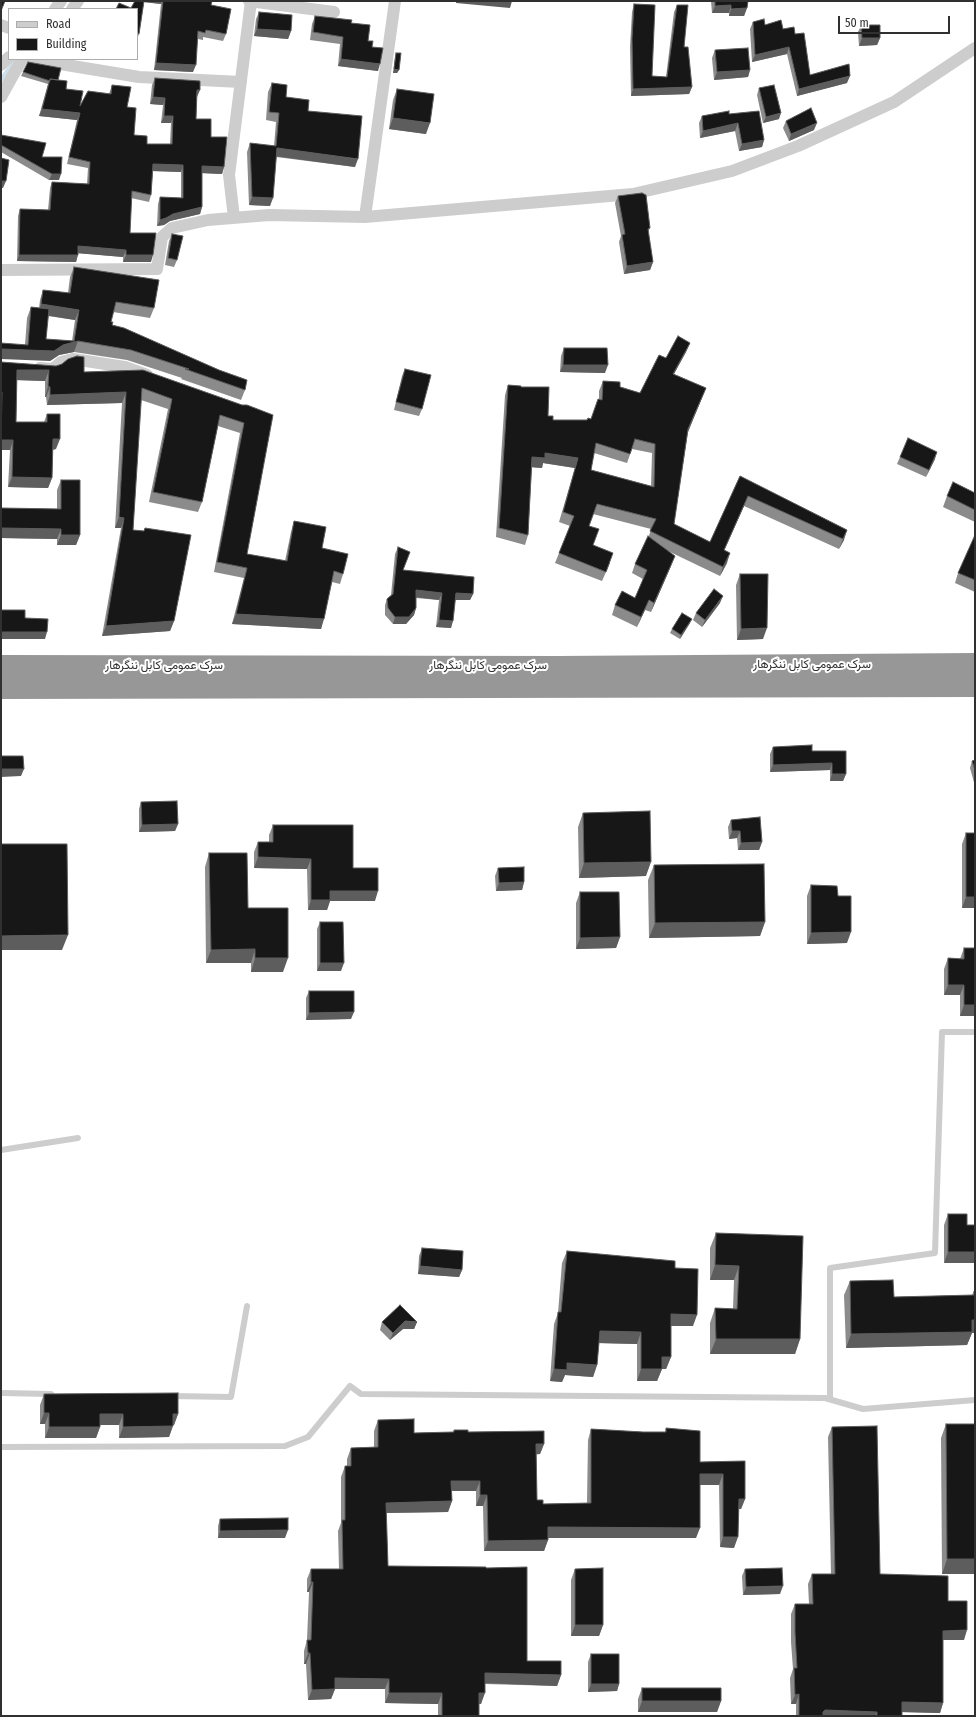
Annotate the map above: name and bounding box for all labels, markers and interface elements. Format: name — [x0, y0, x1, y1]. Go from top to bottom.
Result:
legend — [8, 8, 138, 60]
scale bar — [840, 8, 952, 34]
text: 50 m — [845, 16, 869, 30]
text: Road — [46, 17, 71, 31]
text: Building — [46, 37, 86, 51]
street label: سرک عمومی کابل ننگرهار — [753, 658, 871, 672]
street label: سرک عمومی کابل ننگرهار — [105, 659, 223, 673]
street label: سرک عمومی کابل ننگرهار — [429, 659, 547, 673]

